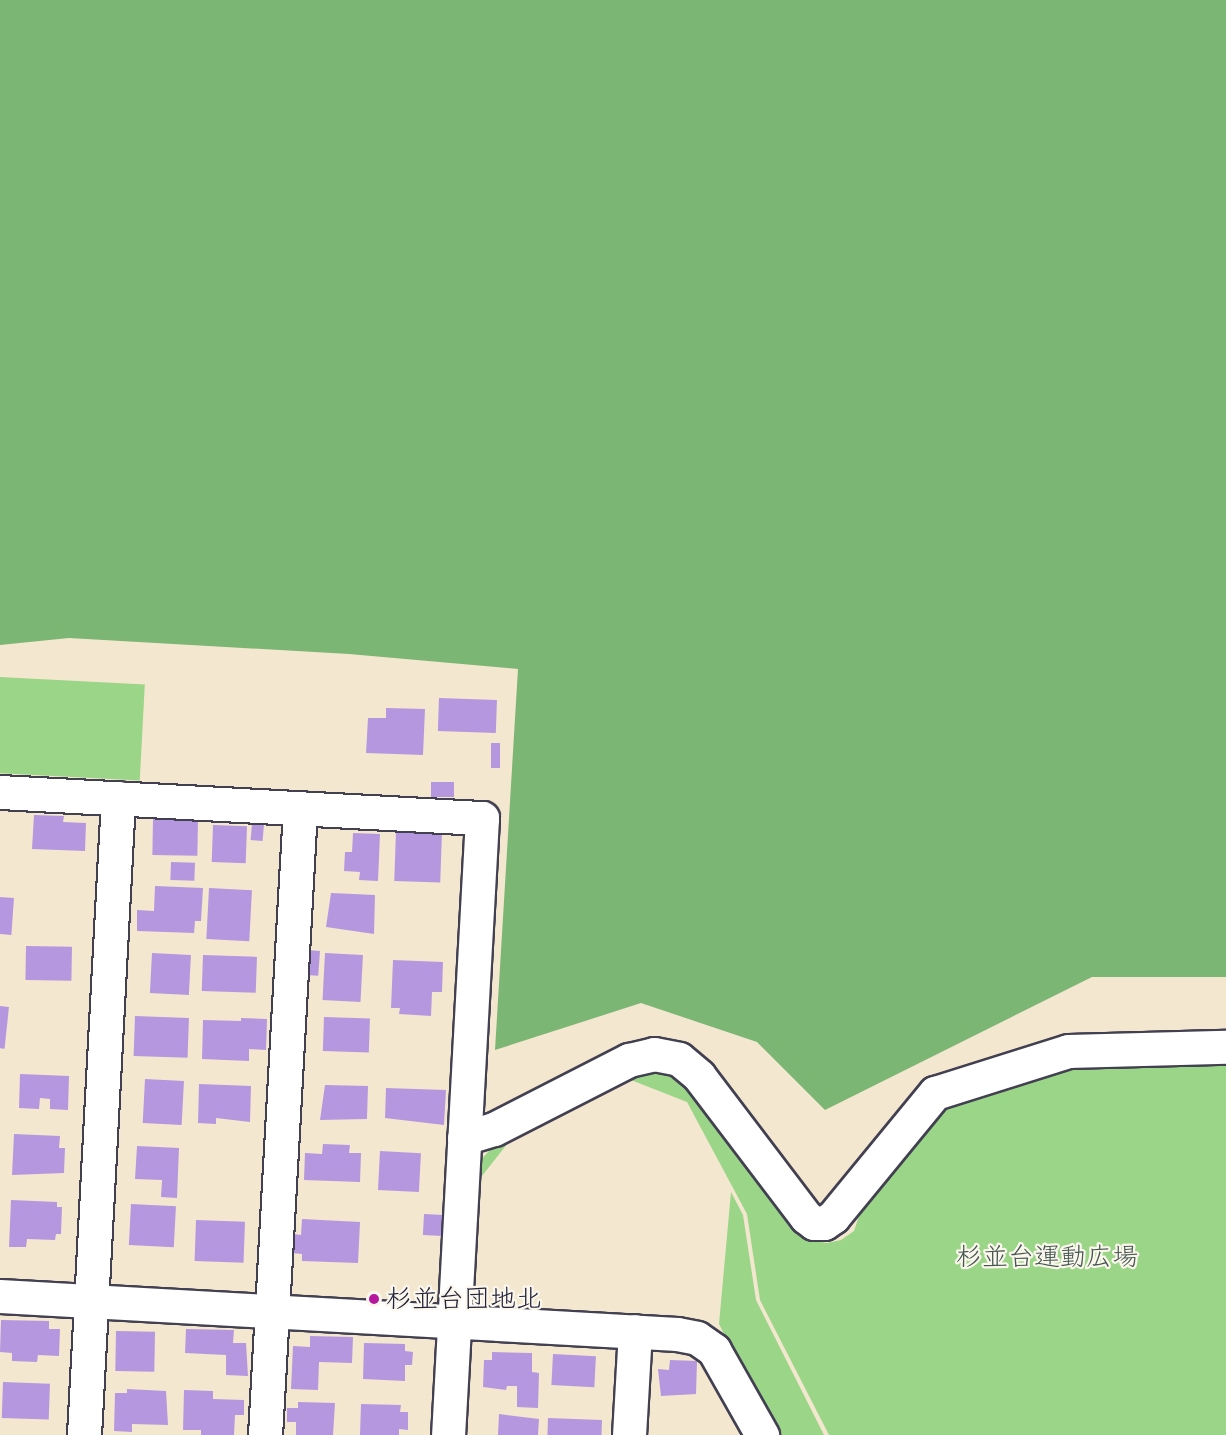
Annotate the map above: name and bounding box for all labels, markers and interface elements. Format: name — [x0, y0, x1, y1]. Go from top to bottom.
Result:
park label: 杉並台運動広場 — [956, 1241, 1138, 1273]
place label: 杉並台団地北 — [386, 1283, 542, 1315]
marker: 杉並台団地北 — [367, 1292, 381, 1306]

